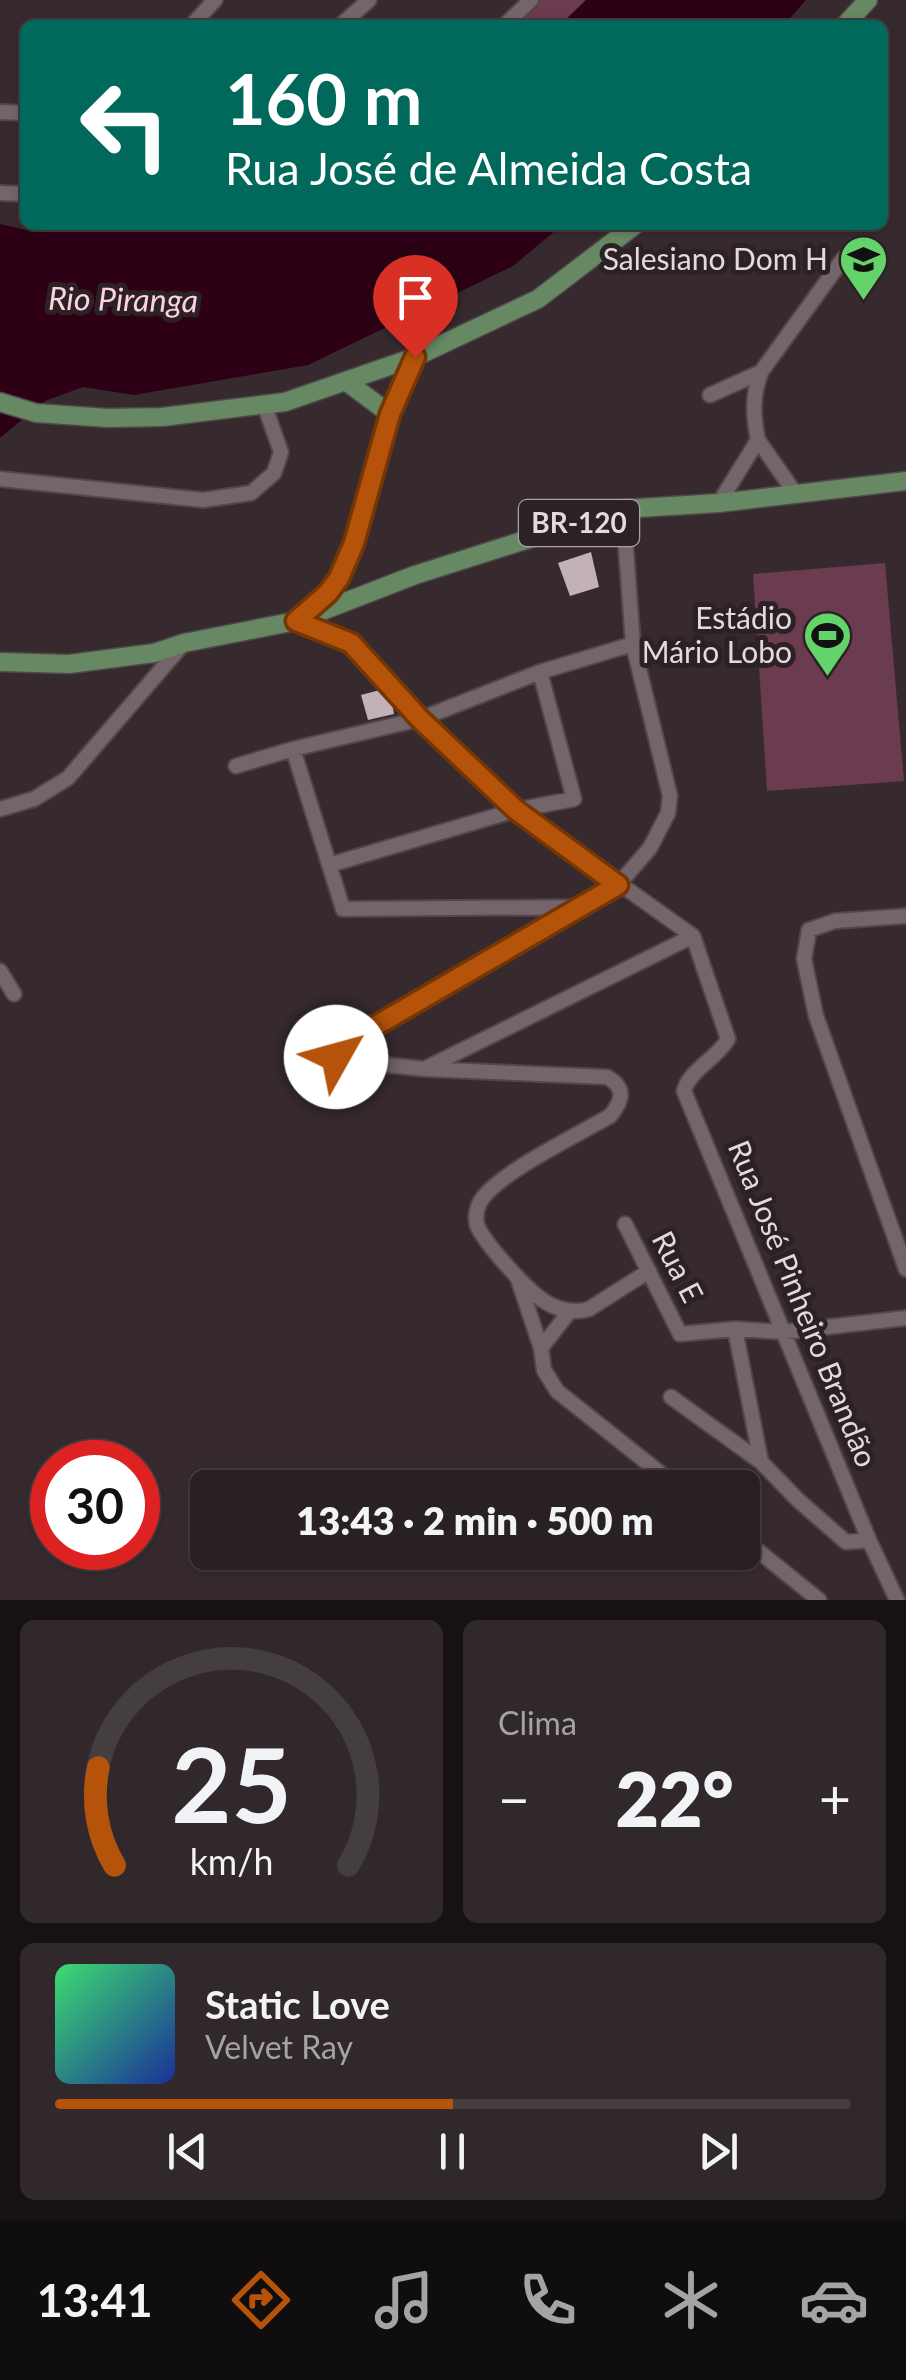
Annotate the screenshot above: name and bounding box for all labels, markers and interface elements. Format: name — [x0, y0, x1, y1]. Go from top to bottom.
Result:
text: 160 m — [225, 56, 422, 140]
icon: left — [60, 60, 190, 190]
text: Rua José de Almeida Costa — [225, 141, 752, 195]
school or university icon: Salesiano Dom H — [837, 234, 889, 302]
place label: Salesiano Dom H — [603, 240, 828, 276]
pin — [373, 255, 458, 358]
icon: arrive — [388, 270, 443, 325]
water label: Rio Piranga — [48, 278, 198, 319]
road number: BR-120 — [519, 500, 639, 546]
place label: Estádio Mário Lobo — [642, 599, 792, 669]
sports icon: Estádio Mário Lobo — [801, 610, 853, 678]
position arrow — [284, 1005, 388, 1109]
street label: Rua José Pinheiro Brandão — [722, 1135, 886, 1472]
street label: Rua E — [646, 1225, 712, 1308]
speed limit sign: 30 — [30, 1440, 160, 1570]
text: 13:43 · 2 min · 500 m — [296, 1497, 654, 1543]
text: Clima — [498, 1703, 577, 1742]
text: 25 — [171, 1720, 292, 1845]
text: 22° — [615, 1753, 734, 1843]
text: − — [498, 1765, 530, 1831]
text: + — [819, 1765, 851, 1831]
text: km/h — [190, 1840, 273, 1883]
text: Static Love — [205, 1981, 390, 2027]
text: Velvet Ray — [205, 2027, 353, 2066]
icon: previous — [160, 2124, 215, 2179]
icon: pause — [425, 2124, 480, 2179]
icon: next — [691, 2124, 746, 2179]
icon: directions — [226, 2265, 296, 2335]
icon: music — [369, 2265, 439, 2335]
icon: phone — [513, 2265, 583, 2335]
icon: climate — [656, 2265, 726, 2335]
icon: car — [799, 2265, 869, 2335]
text: 13:41 — [37, 2273, 153, 2327]

